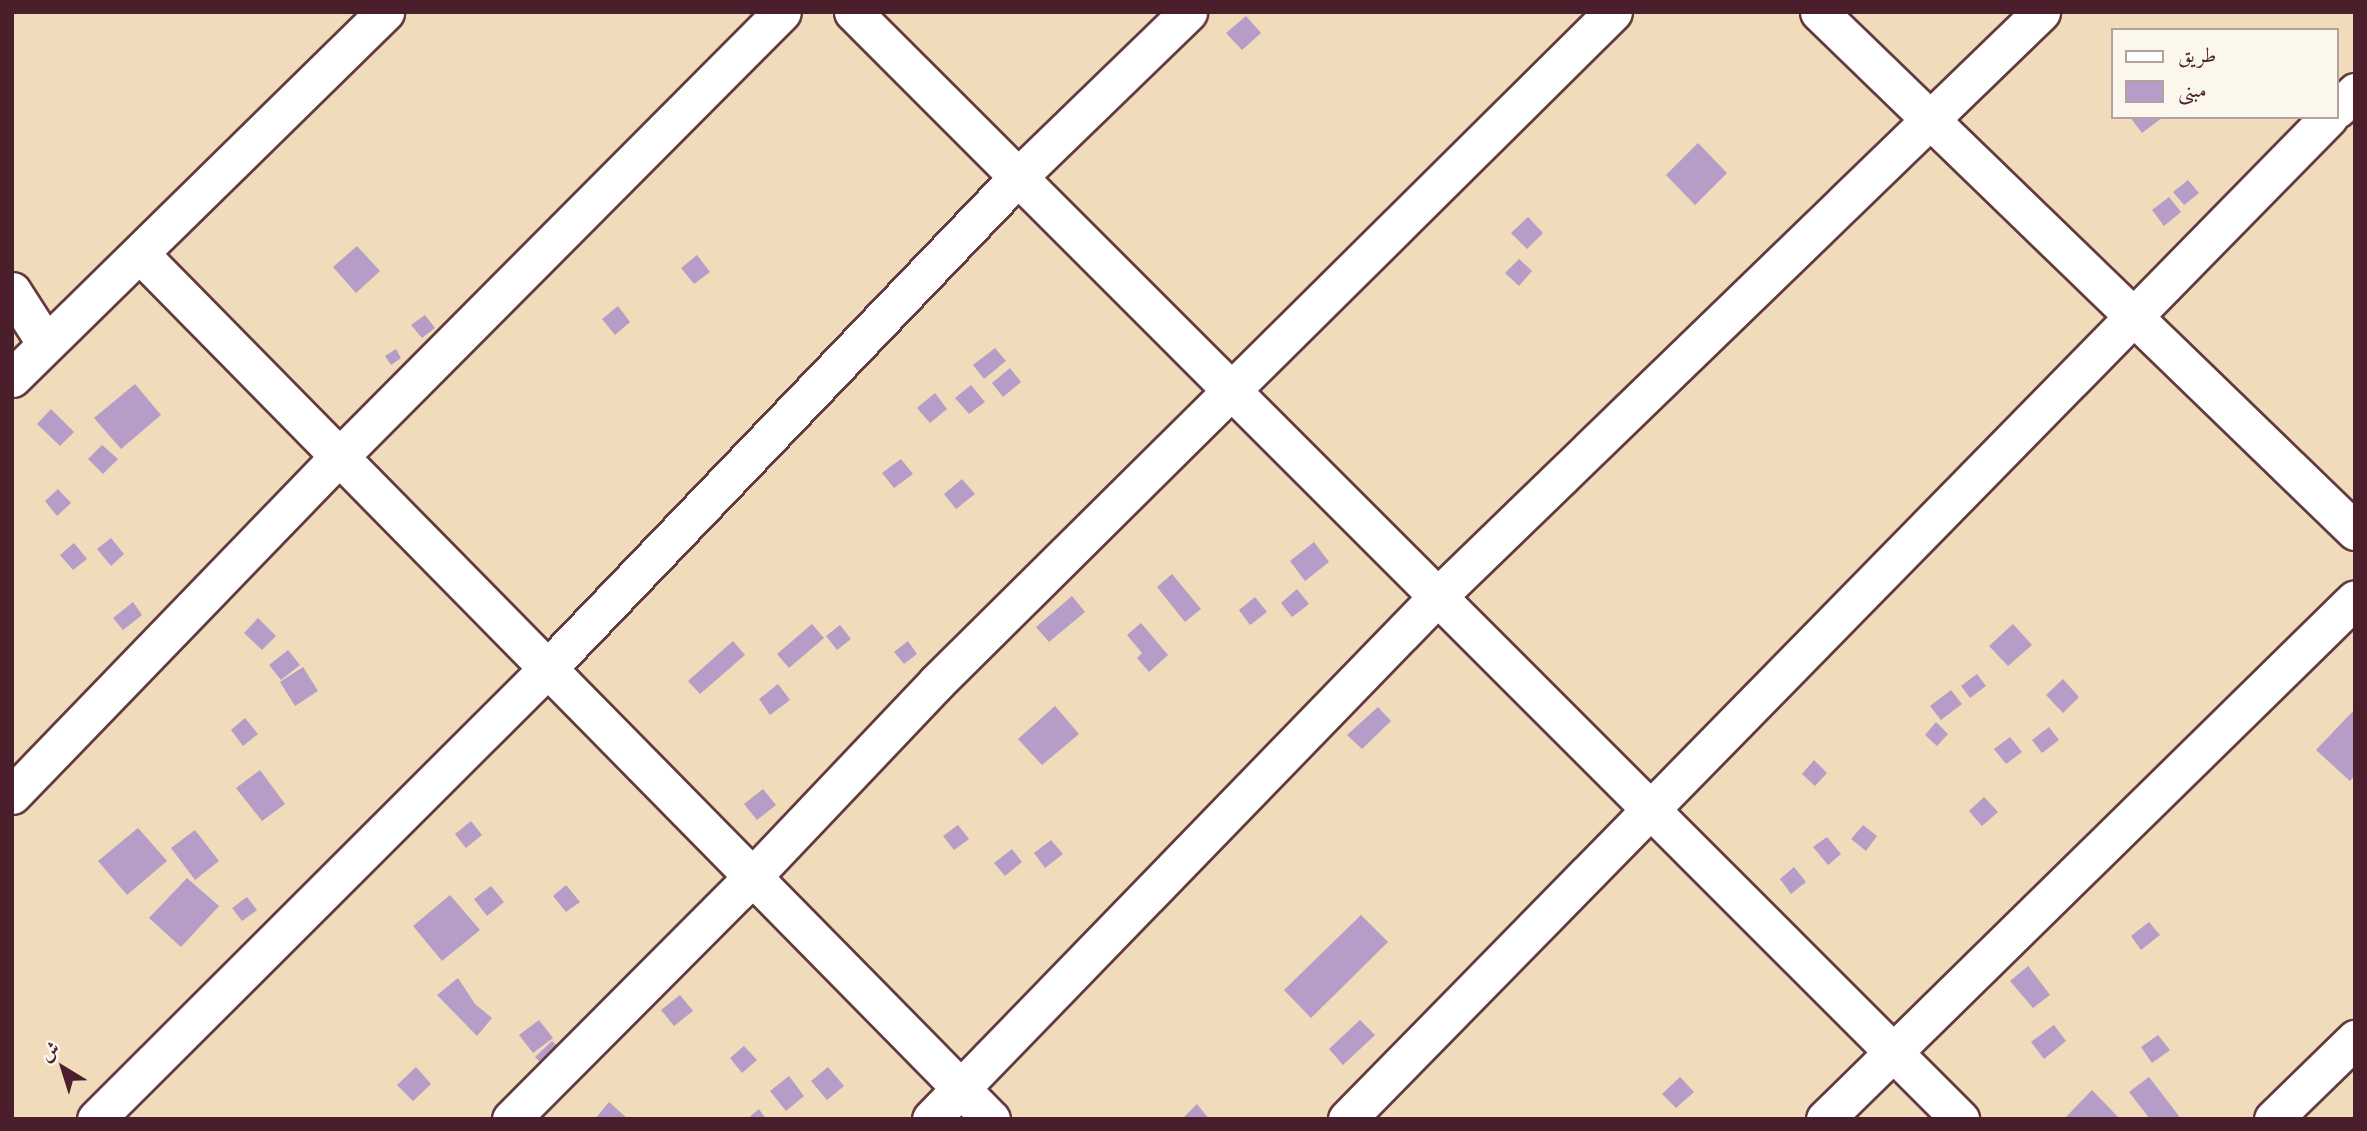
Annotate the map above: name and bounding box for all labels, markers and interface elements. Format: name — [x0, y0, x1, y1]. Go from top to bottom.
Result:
legend — [2112, 28, 2339, 119]
text: طريق — [2178, 41, 2216, 70]
text: مبنى — [2178, 76, 2207, 105]
north arrow — [28, 1033, 98, 1103]
text: ش — [35, 1035, 65, 1068]

